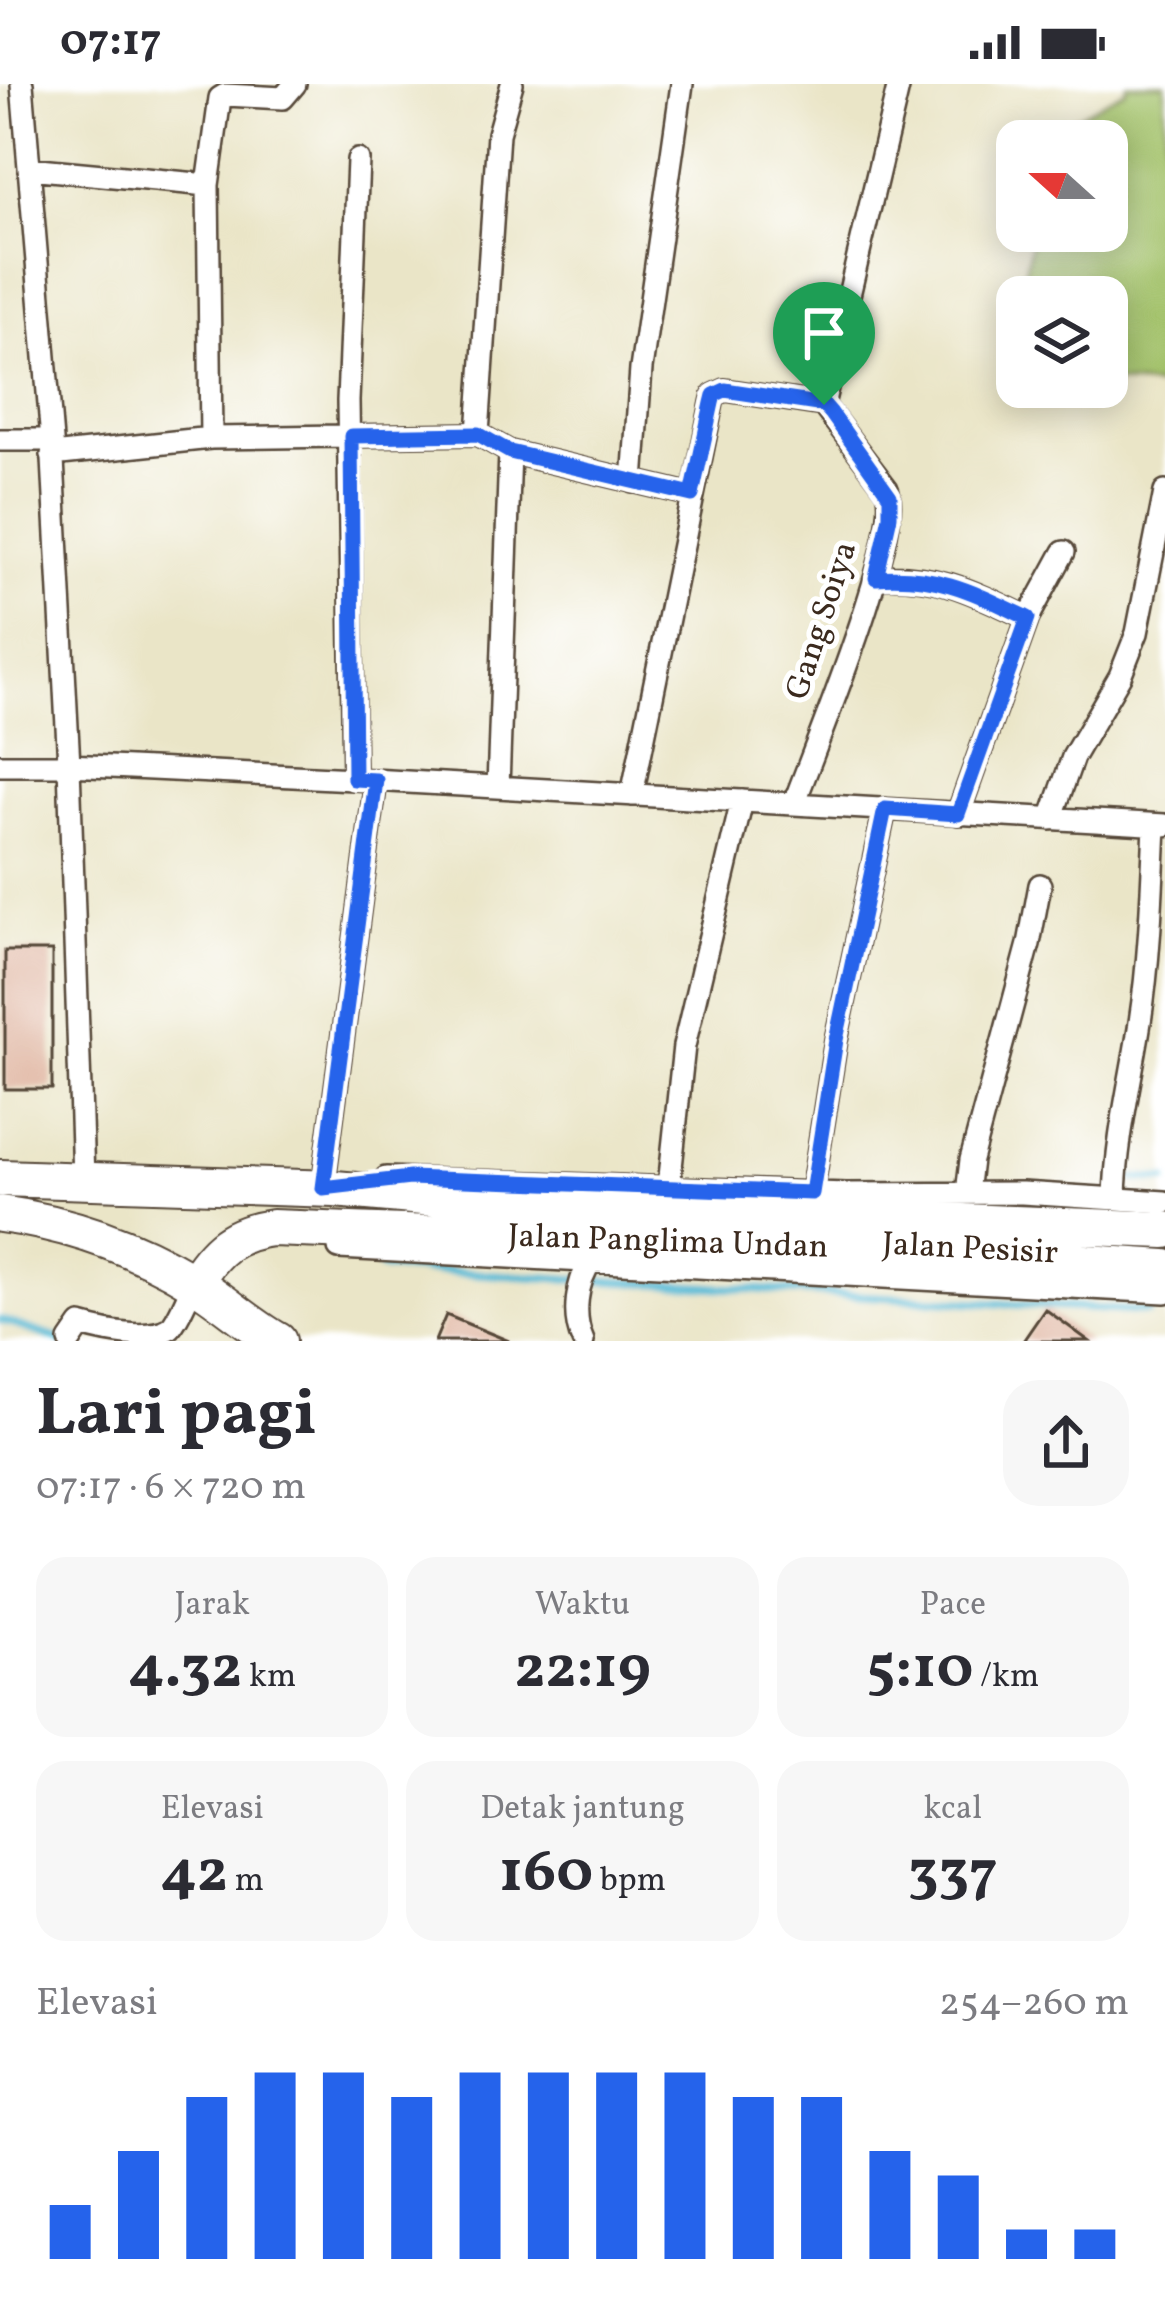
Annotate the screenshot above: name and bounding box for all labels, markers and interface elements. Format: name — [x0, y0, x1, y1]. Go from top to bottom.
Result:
text: 07:17 — [60, 11, 162, 74]
north arrow — [996, 120, 1128, 252]
map controls — [996, 120, 1128, 408]
button: layers — [996, 276, 1128, 408]
pin — [773, 282, 875, 405]
icon: arrive — [791, 300, 857, 366]
street label: Gang Soiya — [776, 536, 870, 706]
street label: Jalan Panglima Undan — [507, 1214, 829, 1272]
street label: Jalan Pesisir — [881, 1222, 1059, 1278]
text: Lari pagi — [36, 1370, 317, 1462]
button: share — [1003, 1380, 1129, 1506]
text: 07:17 · 6 × 720 m — [36, 1461, 306, 1515]
text: Jarak — [174, 1583, 250, 1629]
text: Waktu — [535, 1583, 630, 1629]
text: Pace — [920, 1583, 986, 1629]
text: 4.32 — [128, 1629, 242, 1712]
text: 22:19 — [514, 1629, 651, 1712]
text: 5:10 — [866, 1629, 973, 1712]
text: km — [242, 1655, 296, 1701]
text: /km — [973, 1655, 1039, 1701]
text: Elevasi — [161, 1787, 264, 1833]
text: Detak jantung — [480, 1787, 685, 1833]
text: kcal — [924, 1787, 982, 1833]
text: 42 — [160, 1833, 228, 1916]
text: 160 — [499, 1833, 593, 1916]
text: 337 — [908, 1833, 998, 1916]
text: m — [228, 1859, 264, 1905]
text: bpm — [593, 1859, 666, 1905]
text: Elevasi — [36, 1977, 158, 2031]
text: 254–260 m — [939, 1977, 1129, 2031]

